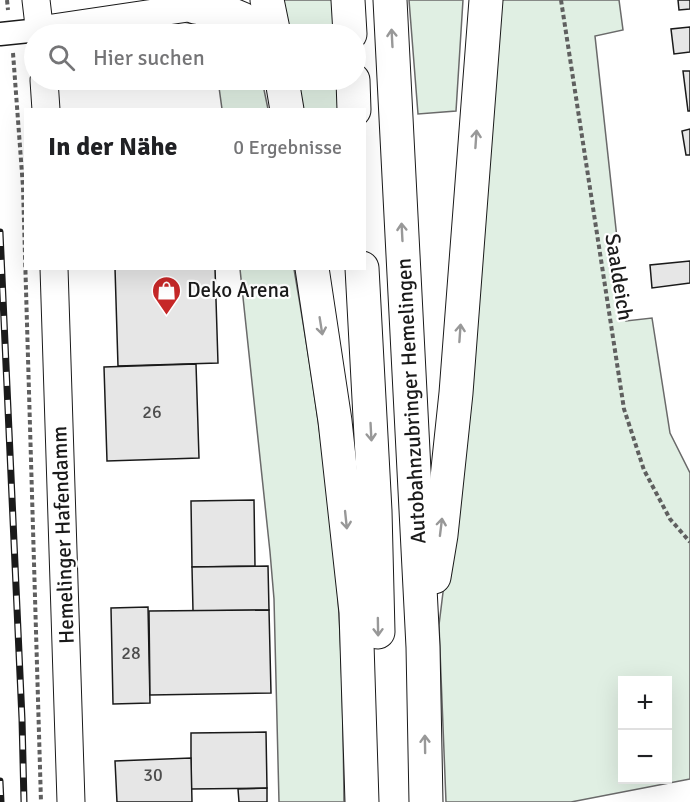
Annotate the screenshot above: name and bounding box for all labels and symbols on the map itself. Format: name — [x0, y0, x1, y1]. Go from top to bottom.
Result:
one-way arrow — [387, 28, 398, 48]
one-way arrow — [470, 129, 481, 149]
one-way arrow — [396, 223, 407, 243]
street label: Saaldeich — [599, 232, 639, 322]
street label: Autobahnzubringer Hemelingen — [391, 257, 431, 545]
shop icon: Deko Arena — [150, 274, 182, 316]
place label: Deko Arena — [187, 277, 290, 303]
one-way arrow — [315, 316, 326, 336]
one-way arrow — [455, 324, 466, 344]
house number: 26 — [142, 401, 162, 423]
one-way arrow — [365, 421, 376, 441]
street label: Hemelinger Hafendamm — [46, 426, 80, 644]
one-way arrow — [341, 509, 352, 529]
one-way arrow — [436, 518, 447, 538]
one-way arrow — [372, 616, 383, 636]
house number: 28 — [121, 642, 141, 664]
one-way arrow — [419, 734, 431, 754]
house number: 30 — [143, 764, 163, 786]

